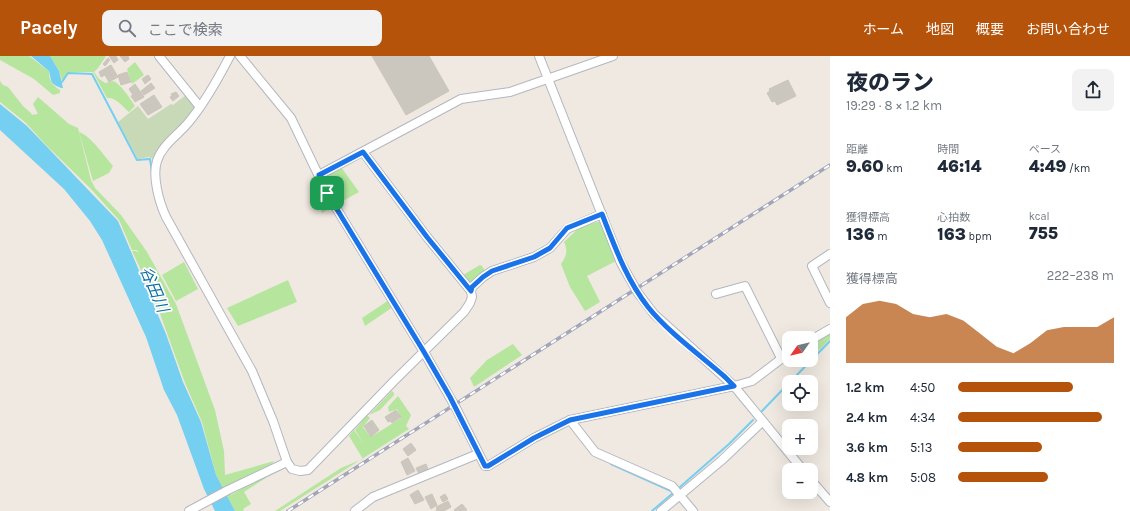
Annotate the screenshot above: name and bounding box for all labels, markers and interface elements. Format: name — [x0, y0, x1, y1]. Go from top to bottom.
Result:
search box — [102, 10, 382, 46]
text: Pacely — [20, 17, 78, 39]
icon: search — [116, 17, 138, 39]
text: ここで検索 — [148, 21, 223, 39]
text: ホーム — [862, 21, 904, 38]
text: 地図 — [926, 21, 954, 38]
text: 概要 — [976, 21, 1004, 38]
text: お問い合わせ — [1026, 21, 1110, 38]
button: share — [1072, 69, 1114, 111]
text: 夜のラン — [846, 70, 934, 96]
text: 19:29 · 8 × 1.2 km — [846, 98, 942, 113]
text: 距離 — [846, 143, 868, 156]
text: 時間 — [937, 143, 959, 156]
text: ペース — [1029, 143, 1061, 156]
text: 9.60 — [846, 156, 884, 176]
text: 46:14 — [937, 156, 982, 176]
text: 4:49 — [1029, 156, 1066, 176]
text: km — [884, 162, 903, 175]
text: /km — [1066, 162, 1090, 175]
pin — [310, 176, 344, 210]
icon: arrive — [316, 182, 338, 204]
text: kcal — [1029, 210, 1050, 223]
text: 獲得標高 — [846, 211, 890, 224]
text: 心拍数 — [937, 211, 970, 224]
text: 755 — [1029, 223, 1058, 243]
text: 136 — [846, 224, 875, 244]
text: 163 — [937, 224, 966, 244]
text: m — [875, 230, 888, 243]
text: bpm — [966, 230, 992, 243]
water label: 谷田川 — [136, 263, 173, 317]
text: 222–238 m — [1047, 268, 1114, 283]
text: 獲得標高 — [846, 271, 898, 286]
north arrow — [782, 331, 818, 367]
map controls — [782, 331, 818, 499]
button: locate — [782, 375, 818, 411]
text: 1.2 km — [846, 380, 885, 395]
text: 4:50 — [910, 380, 935, 395]
text: 2.4 km — [846, 410, 888, 425]
text: 4:34 — [910, 410, 935, 425]
button: + — [782, 419, 818, 455]
text: 3.6 km — [846, 440, 888, 455]
text: 5:13 — [910, 440, 932, 455]
button: − — [782, 463, 818, 499]
text: 4.8 km — [846, 470, 888, 485]
text: 5:08 — [910, 470, 936, 485]

